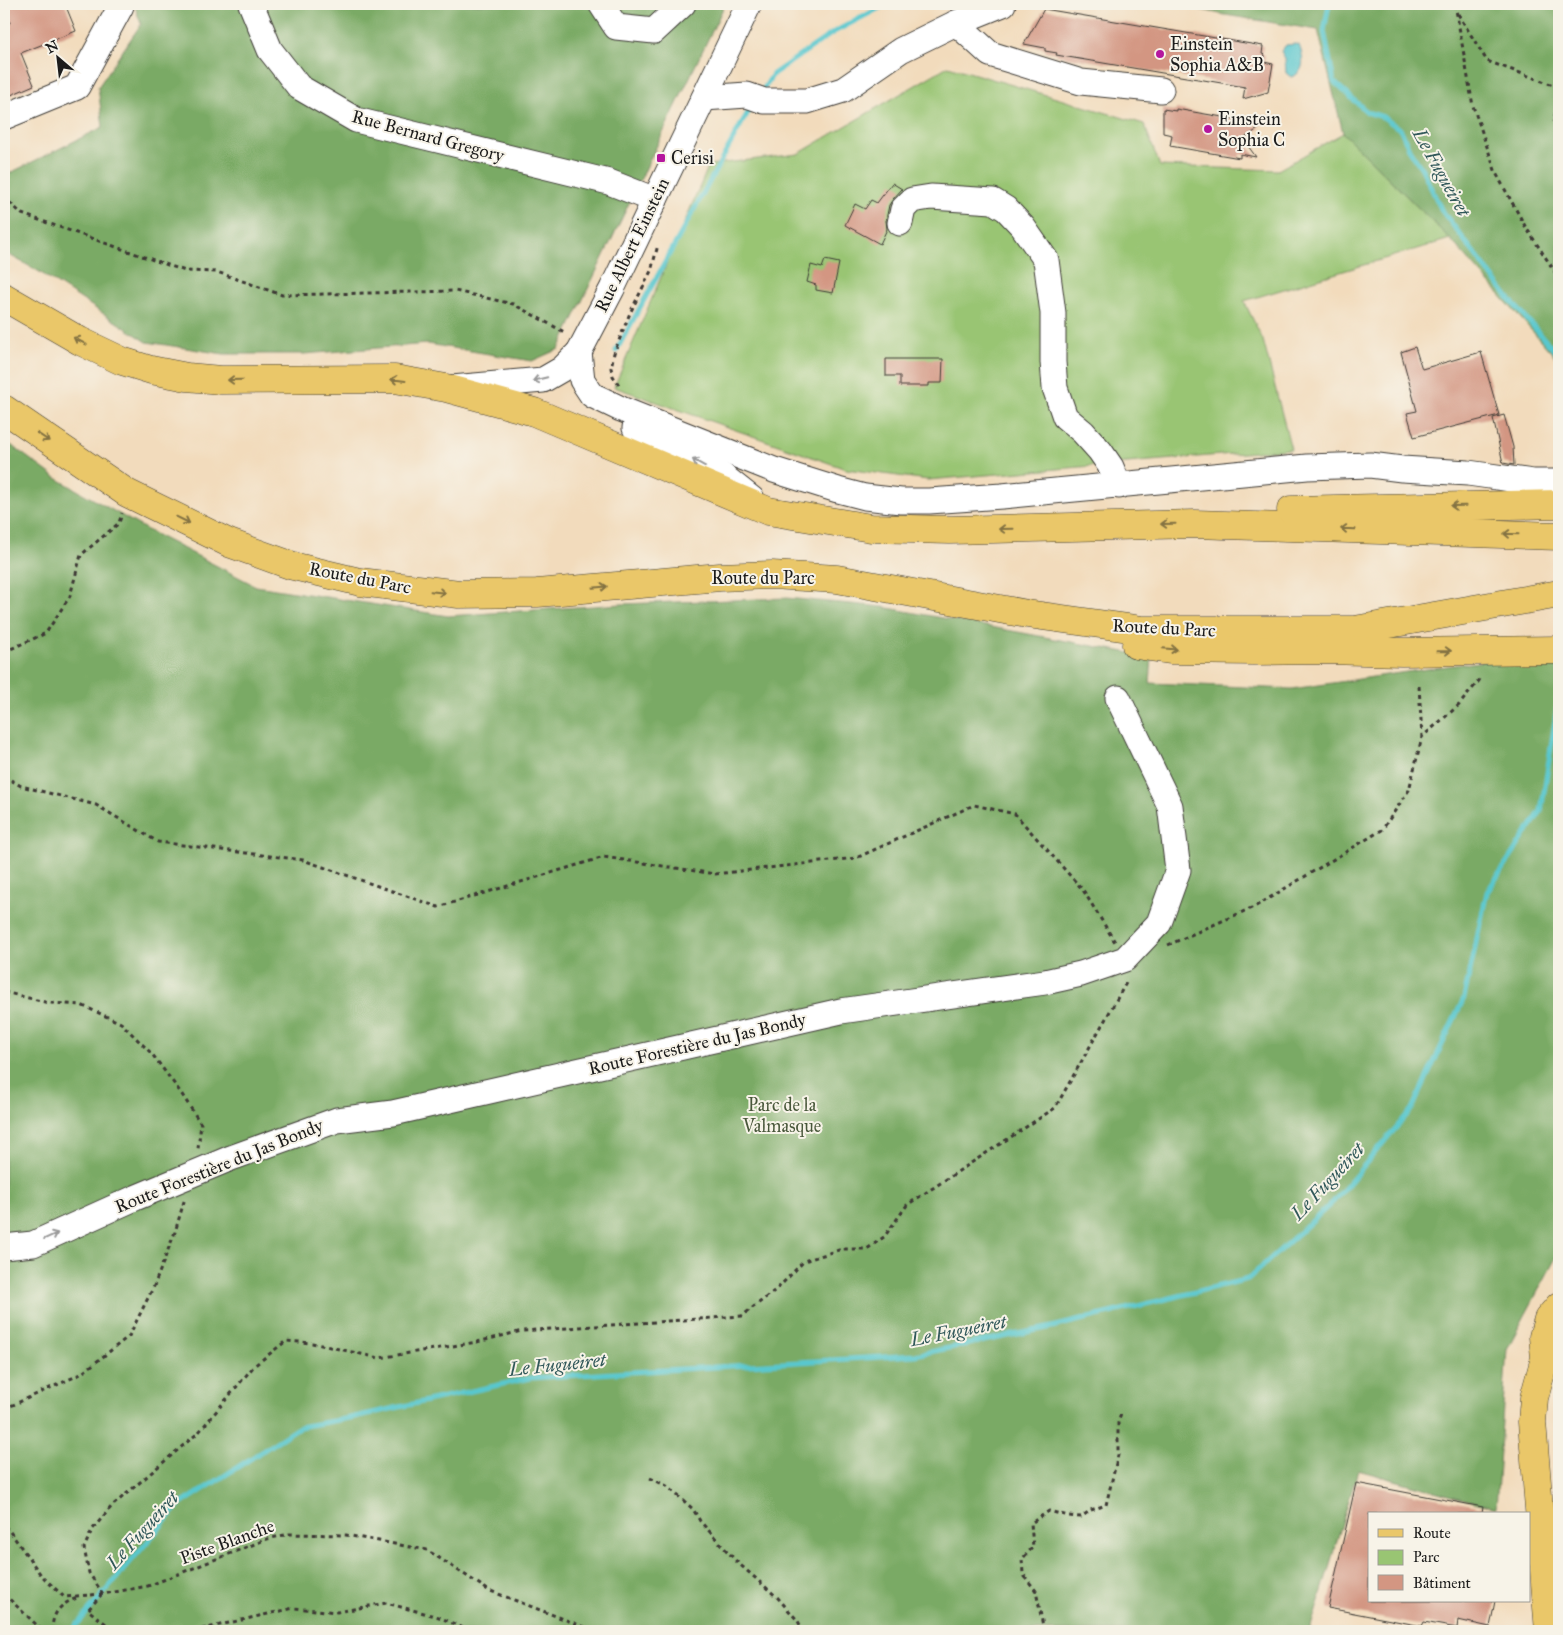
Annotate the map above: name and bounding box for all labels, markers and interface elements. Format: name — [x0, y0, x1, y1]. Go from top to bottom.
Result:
north arrow — [32, 32, 82, 82]
place label: Einstein Sophia A&B — [1170, 33, 1264, 76]
text: N — [43, 37, 61, 57]
marker: Einstein Sophia A&B — [1154, 48, 1166, 60]
street label: Rue Bernard Gregory — [349, 105, 507, 168]
place label: Einstein Sophia C — [1218, 108, 1285, 151]
marker: Einstein Sophia C — [1202, 123, 1214, 135]
water label: Le Fugueiret — [1407, 123, 1476, 221]
place label: Cerisi — [671, 147, 714, 169]
marker: Cerisi — [655, 152, 667, 164]
street label: Rue Albert Einstein — [590, 174, 674, 316]
one-way arrow — [72, 336, 87, 346]
one-way arrow — [227, 375, 244, 385]
one-way arrow — [390, 375, 406, 385]
one-way arrow — [532, 375, 548, 384]
one-way arrow — [36, 432, 50, 442]
one-way arrow — [692, 458, 707, 468]
one-way arrow — [1450, 501, 1466, 511]
one-way arrow — [175, 516, 190, 526]
one-way arrow — [1161, 520, 1177, 529]
one-way arrow — [998, 524, 1014, 533]
one-way arrow — [1340, 524, 1356, 533]
one-way arrow — [1503, 529, 1519, 538]
street label: Route du Parc — [307, 557, 413, 599]
street label: Route du Parc — [711, 567, 815, 589]
one-way arrow — [592, 583, 608, 592]
one-way arrow — [430, 587, 446, 597]
street label: Route du Parc — [1112, 614, 1217, 642]
one-way arrow — [1162, 644, 1178, 654]
one-way arrow — [1436, 646, 1452, 656]
street label: Route Forestière du Jas Bondy — [586, 1008, 809, 1081]
park label: Parc de la Valmasque — [742, 1094, 821, 1138]
street label: Route Forestière du Jas Bondy — [112, 1114, 327, 1219]
water label: Le Fugueiret — [1285, 1137, 1370, 1225]
one-way arrow — [43, 1231, 58, 1241]
water label: Le Fugueiret — [907, 1310, 1009, 1351]
water label: Le Fugueiret — [507, 1348, 608, 1381]
water label: Le Fugueiret — [101, 1486, 184, 1575]
legend — [1368, 1512, 1530, 1602]
street label: Piste Blanche — [177, 1515, 277, 1569]
text: Route — [1413, 1524, 1451, 1542]
text: Parc — [1413, 1548, 1440, 1566]
text: Bâtiment — [1413, 1574, 1472, 1592]

